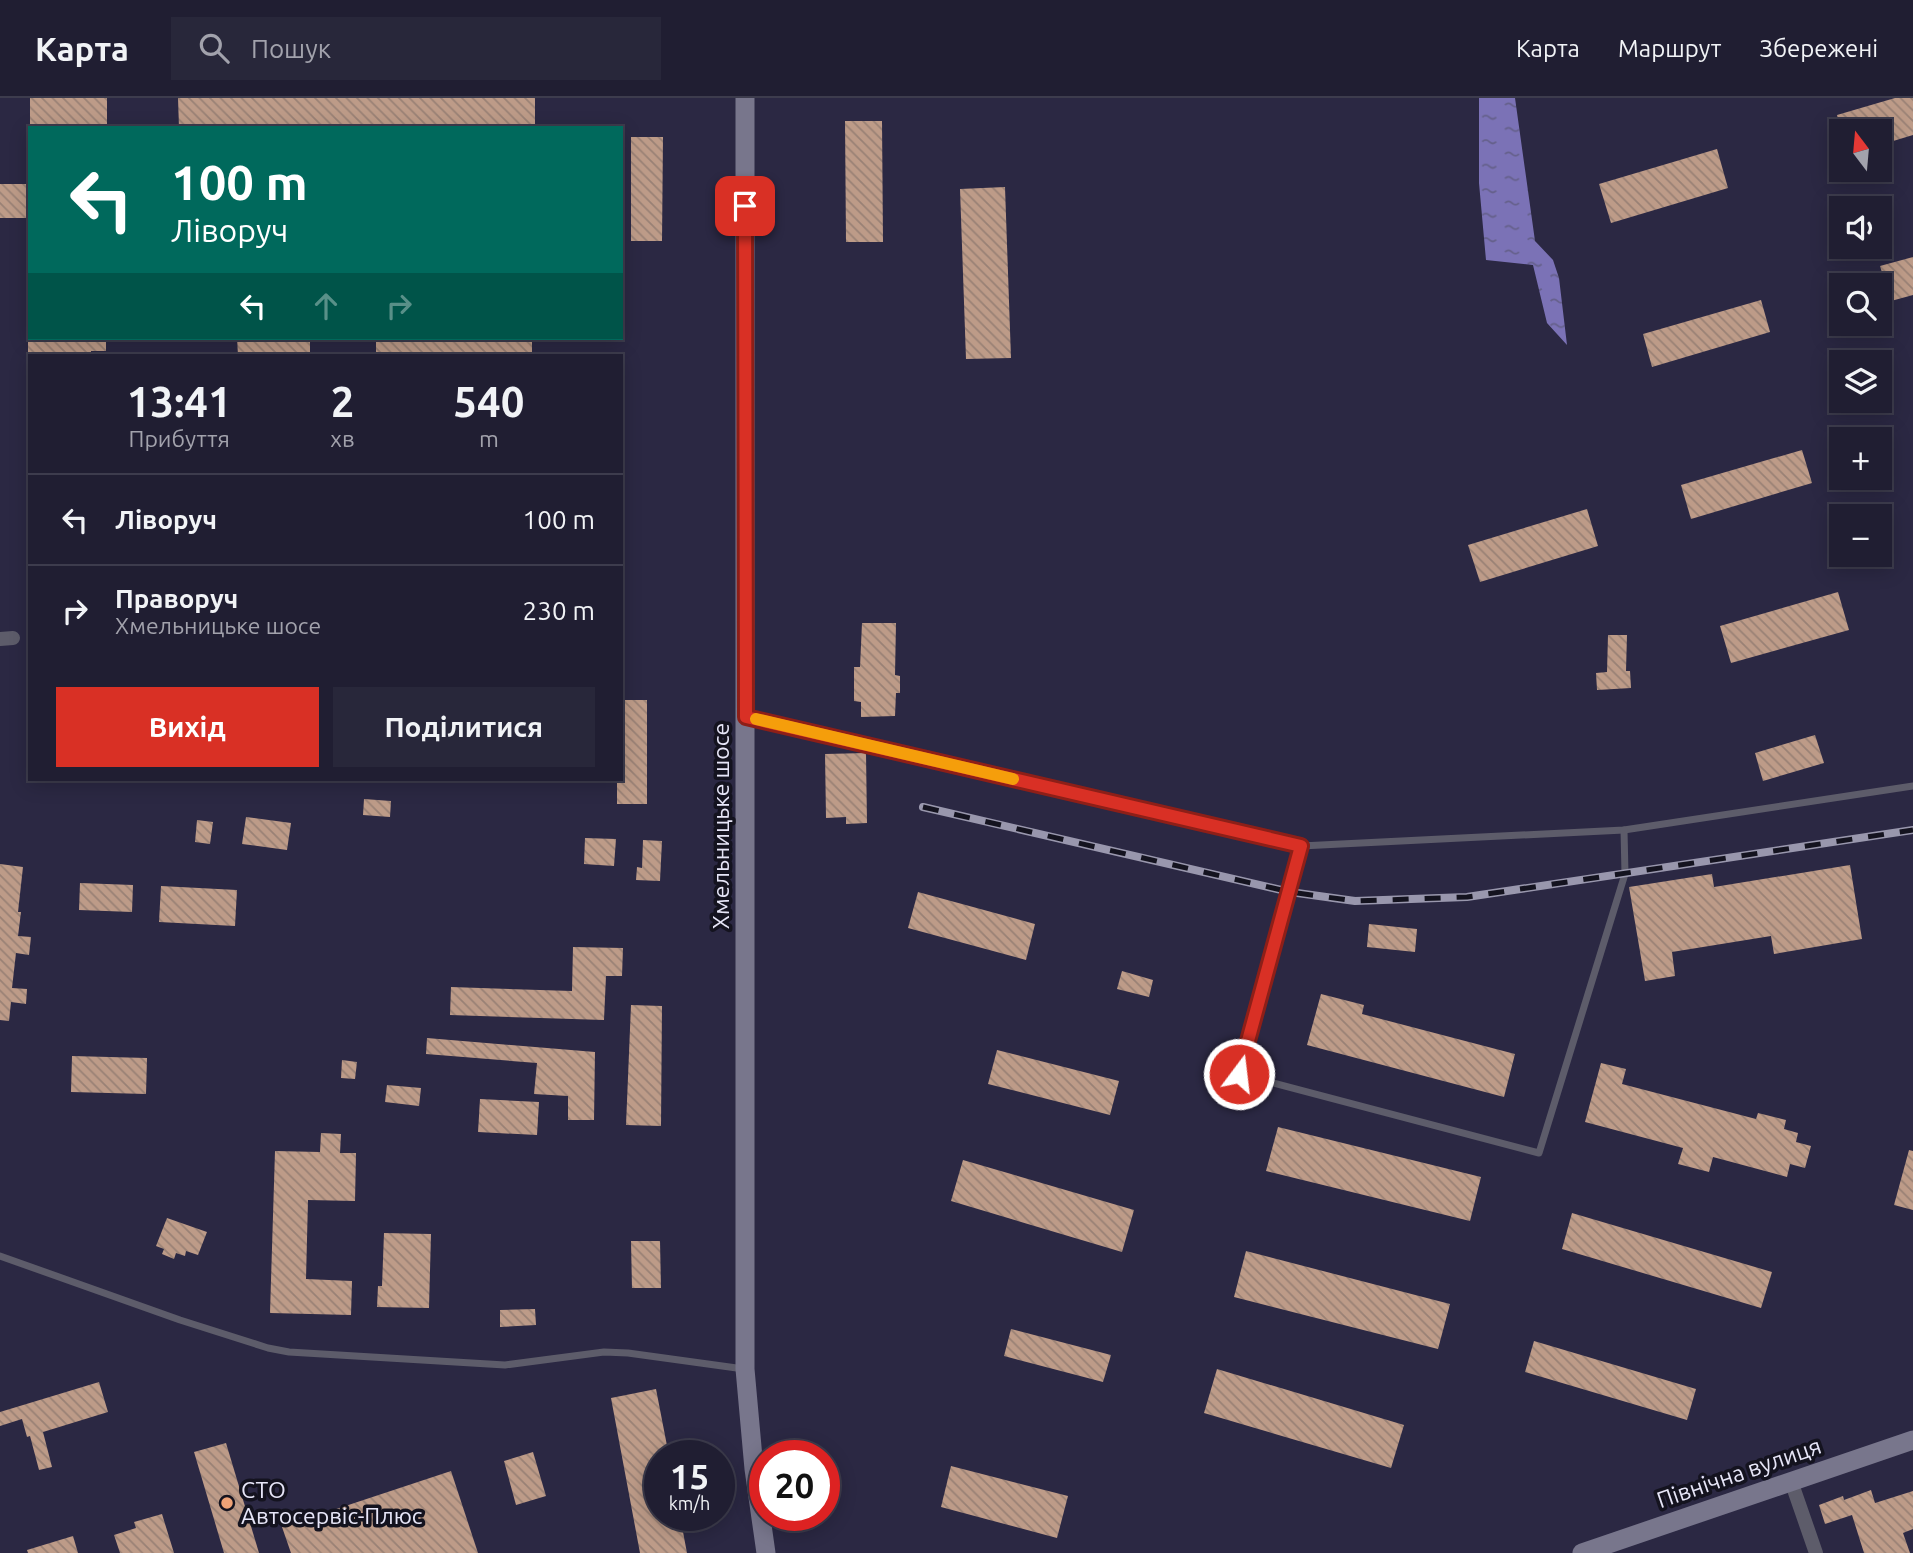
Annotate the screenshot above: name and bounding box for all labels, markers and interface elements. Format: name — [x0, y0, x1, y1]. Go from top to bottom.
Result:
search box — [171, 17, 661, 80]
icon: search — [195, 29, 233, 67]
text: Карта — [35, 30, 129, 67]
text: Пошук — [251, 34, 331, 63]
text: Карта — [1516, 35, 1580, 62]
text: Маршрут — [1618, 35, 1721, 62]
text: Збережені — [1759, 35, 1878, 62]
north arrow — [1829, 119, 1892, 182]
map controls — [1829, 119, 1892, 567]
icon: left — [56, 154, 147, 245]
text: 100 m — [171, 154, 308, 209]
pin — [715, 176, 775, 236]
icon: arrive — [726, 187, 764, 225]
button: sound — [1829, 196, 1892, 259]
text: Ліворуч — [171, 212, 288, 248]
button: search — [1829, 273, 1892, 336]
icon: left — [234, 287, 272, 325]
icon: ahead — [307, 287, 345, 325]
icon: right — [380, 287, 418, 325]
button: layers — [1829, 350, 1892, 413]
text: 13:41 — [127, 378, 232, 425]
text: 2 — [331, 378, 354, 425]
text: 540 — [453, 378, 524, 425]
text: Прибуття — [129, 426, 230, 451]
text: хв — [330, 426, 355, 451]
text: m — [479, 426, 499, 451]
button: + — [1829, 427, 1892, 490]
icon: left — [56, 501, 94, 539]
button: − — [1829, 504, 1892, 567]
text: Ліворуч — [115, 505, 217, 534]
text: 100 m — [523, 505, 595, 534]
text: Праворуч — [115, 584, 238, 613]
icon: right — [56, 592, 94, 630]
text: 230 m — [523, 596, 595, 625]
text: Хмельницьке шосе — [115, 613, 321, 638]
button: Вихід — [56, 687, 319, 767]
button: Поділитися — [333, 687, 595, 767]
street label: Хмельницьке шосе — [708, 723, 733, 929]
position arrow — [1202, 1037, 1276, 1111]
street label: Північна вулиця — [1653, 1433, 1824, 1512]
speed limit sign: 20 — [749, 1440, 840, 1531]
text: 15 — [670, 1456, 709, 1496]
place label: СТО Автосервіс-Плюс — [241, 1477, 423, 1528]
text: km/h — [669, 1493, 710, 1513]
marker: СТО Автосервіс-Плюс — [219, 1495, 235, 1511]

